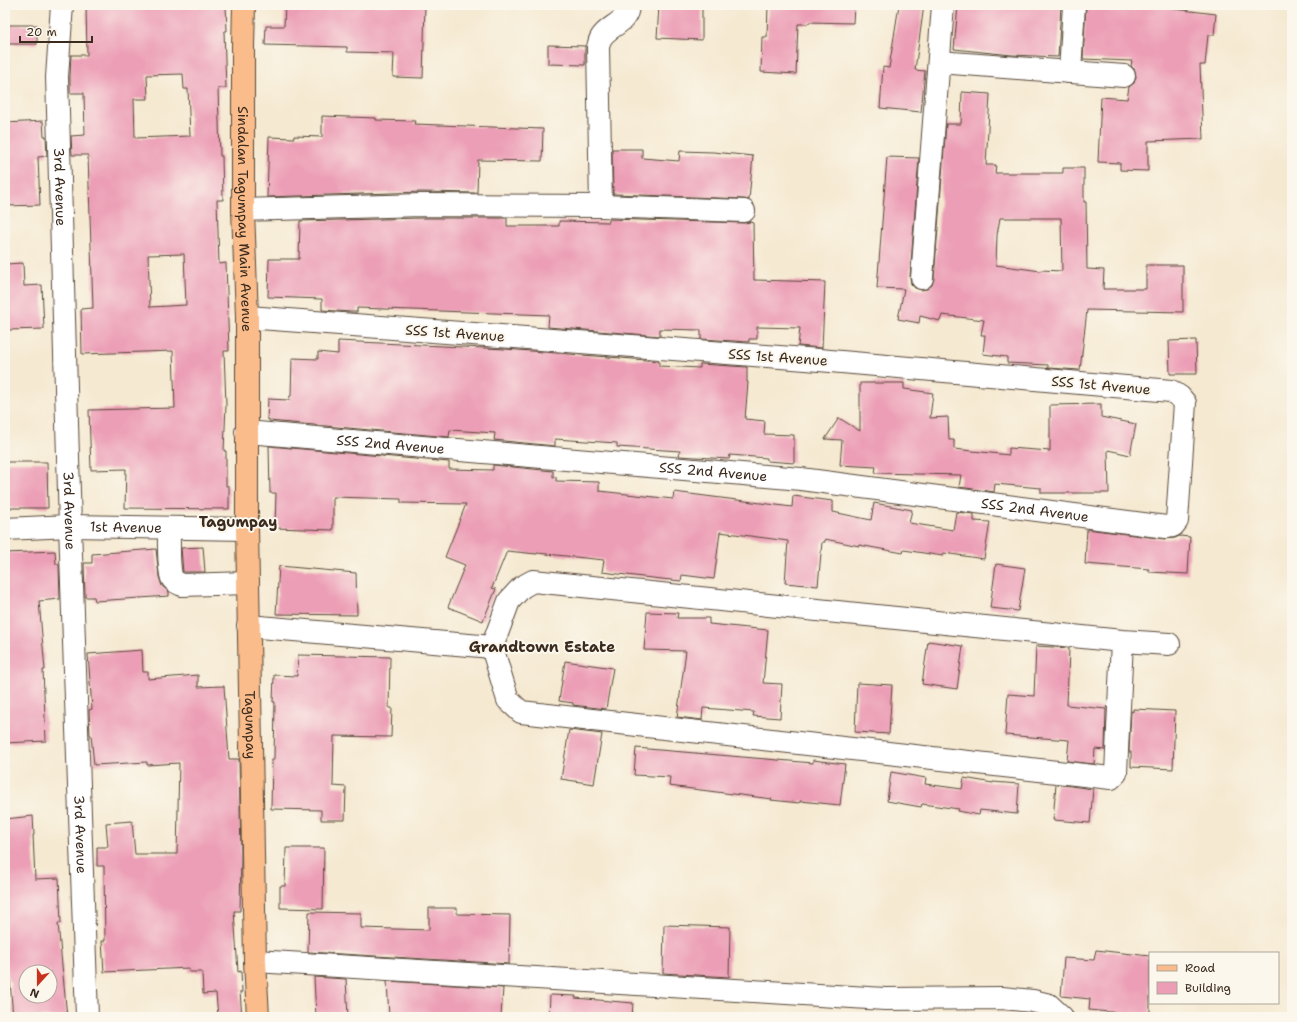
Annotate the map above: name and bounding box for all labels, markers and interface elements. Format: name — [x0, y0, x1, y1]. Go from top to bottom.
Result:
scale bar — [20, 18, 92, 44]
text: 20 m — [26, 24, 57, 40]
street label: Sindalan Tagumpay Main Avenue — [234, 106, 256, 332]
street label: 3rd Avenue — [50, 147, 70, 226]
street label: SSS 1st Avenue — [405, 321, 505, 345]
street label: SSS 1st Avenue — [728, 345, 828, 369]
street label: SSS 1st Avenue — [1051, 372, 1152, 398]
street label: SSS 2nd Avenue — [336, 431, 445, 458]
street label: SSS 2nd Avenue — [659, 458, 768, 485]
street label: 3rd Avenue — [59, 471, 80, 550]
street label: SSS 2nd Avenue — [980, 494, 1090, 526]
district label: Tagumpay — [199, 512, 277, 532]
street label: 1st Avenue — [90, 517, 162, 537]
district label: Grandtown Estate — [469, 637, 615, 657]
street label: Tagumpay — [241, 690, 260, 759]
street label: 3rd Avenue — [70, 795, 91, 874]
legend — [1149, 952, 1279, 1004]
text: Road — [1185, 960, 1216, 976]
north arrow — [18, 964, 58, 1004]
text: Building — [1185, 980, 1231, 996]
text: N — [28, 984, 41, 1001]

